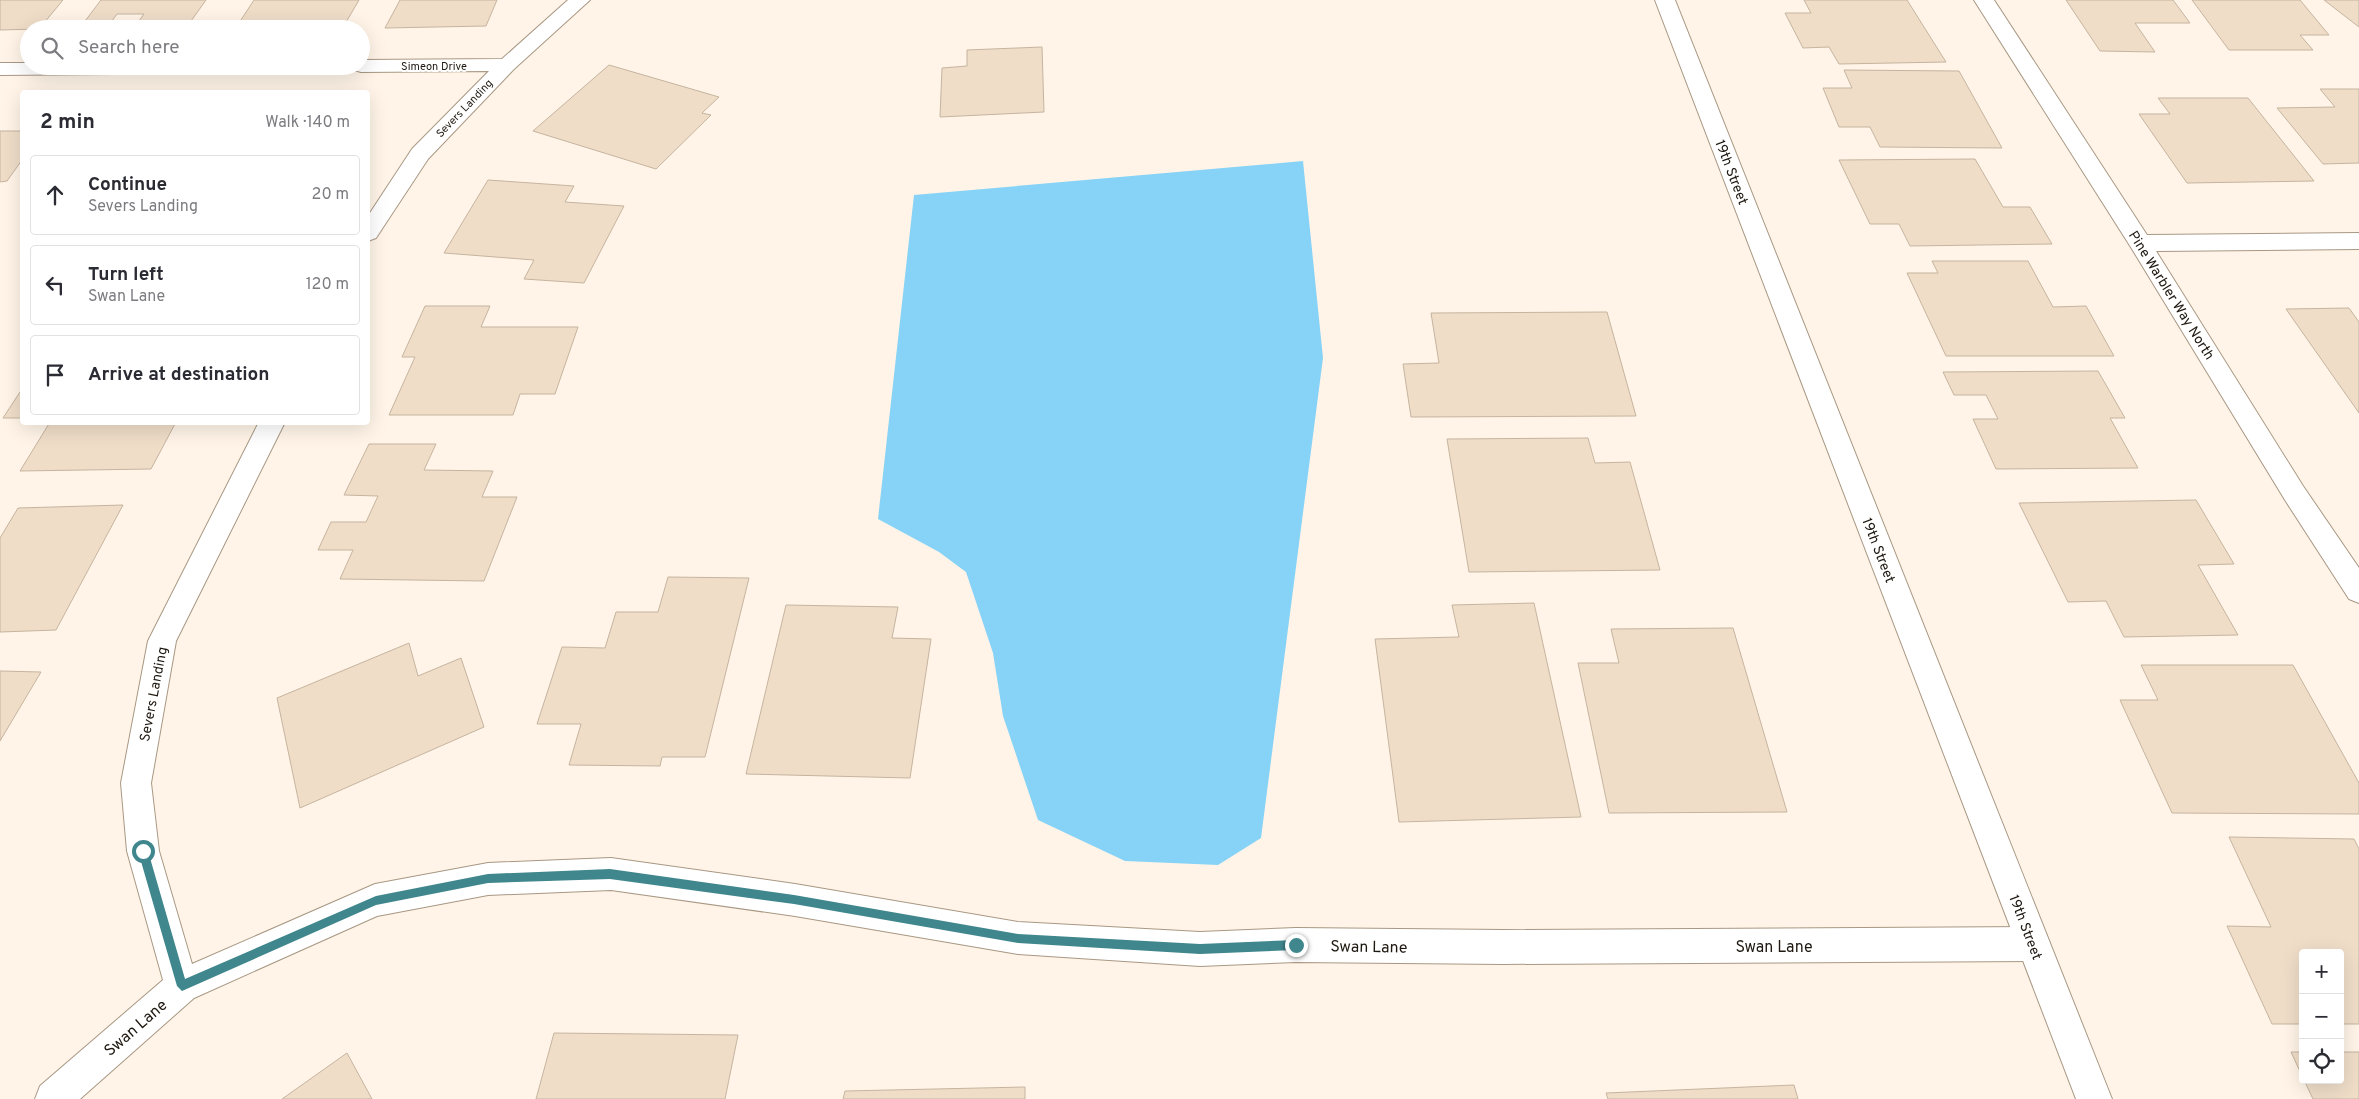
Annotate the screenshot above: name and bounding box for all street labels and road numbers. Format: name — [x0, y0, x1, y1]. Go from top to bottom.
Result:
street label: Simeon Drive — [401, 60, 467, 74]
street label: Severs Landing — [433, 77, 496, 141]
street label: 19th Street — [1710, 138, 1751, 207]
street label: Pine Warbler Way North — [2124, 228, 2217, 363]
street label: 19th Street — [1857, 516, 1898, 585]
street label: Severs Landing — [137, 645, 172, 743]
street label: 19th Street — [2004, 893, 2045, 962]
street label: Swan Lane — [1330, 937, 1408, 959]
street label: Swan Lane — [1735, 938, 1813, 958]
street label: Swan Lane — [101, 996, 172, 1061]

